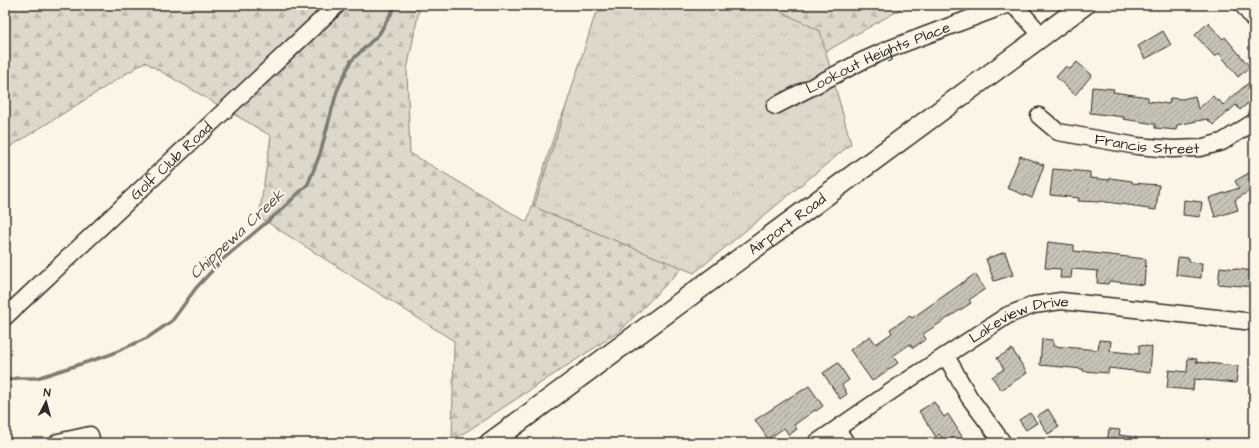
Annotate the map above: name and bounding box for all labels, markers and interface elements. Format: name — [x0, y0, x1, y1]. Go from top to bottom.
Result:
street label: Lookout Heights Place — [802, 16, 953, 99]
street label: Golf Club Road — [125, 117, 217, 205]
street label: Francis Street — [1093, 128, 1200, 160]
water label: Chippewa Creek — [185, 183, 290, 284]
street label: Airport Road — [744, 188, 830, 260]
street label: Lakeview Drive — [965, 291, 1070, 348]
north arrow — [26, 382, 66, 422]
text: N — [43, 385, 51, 400]

